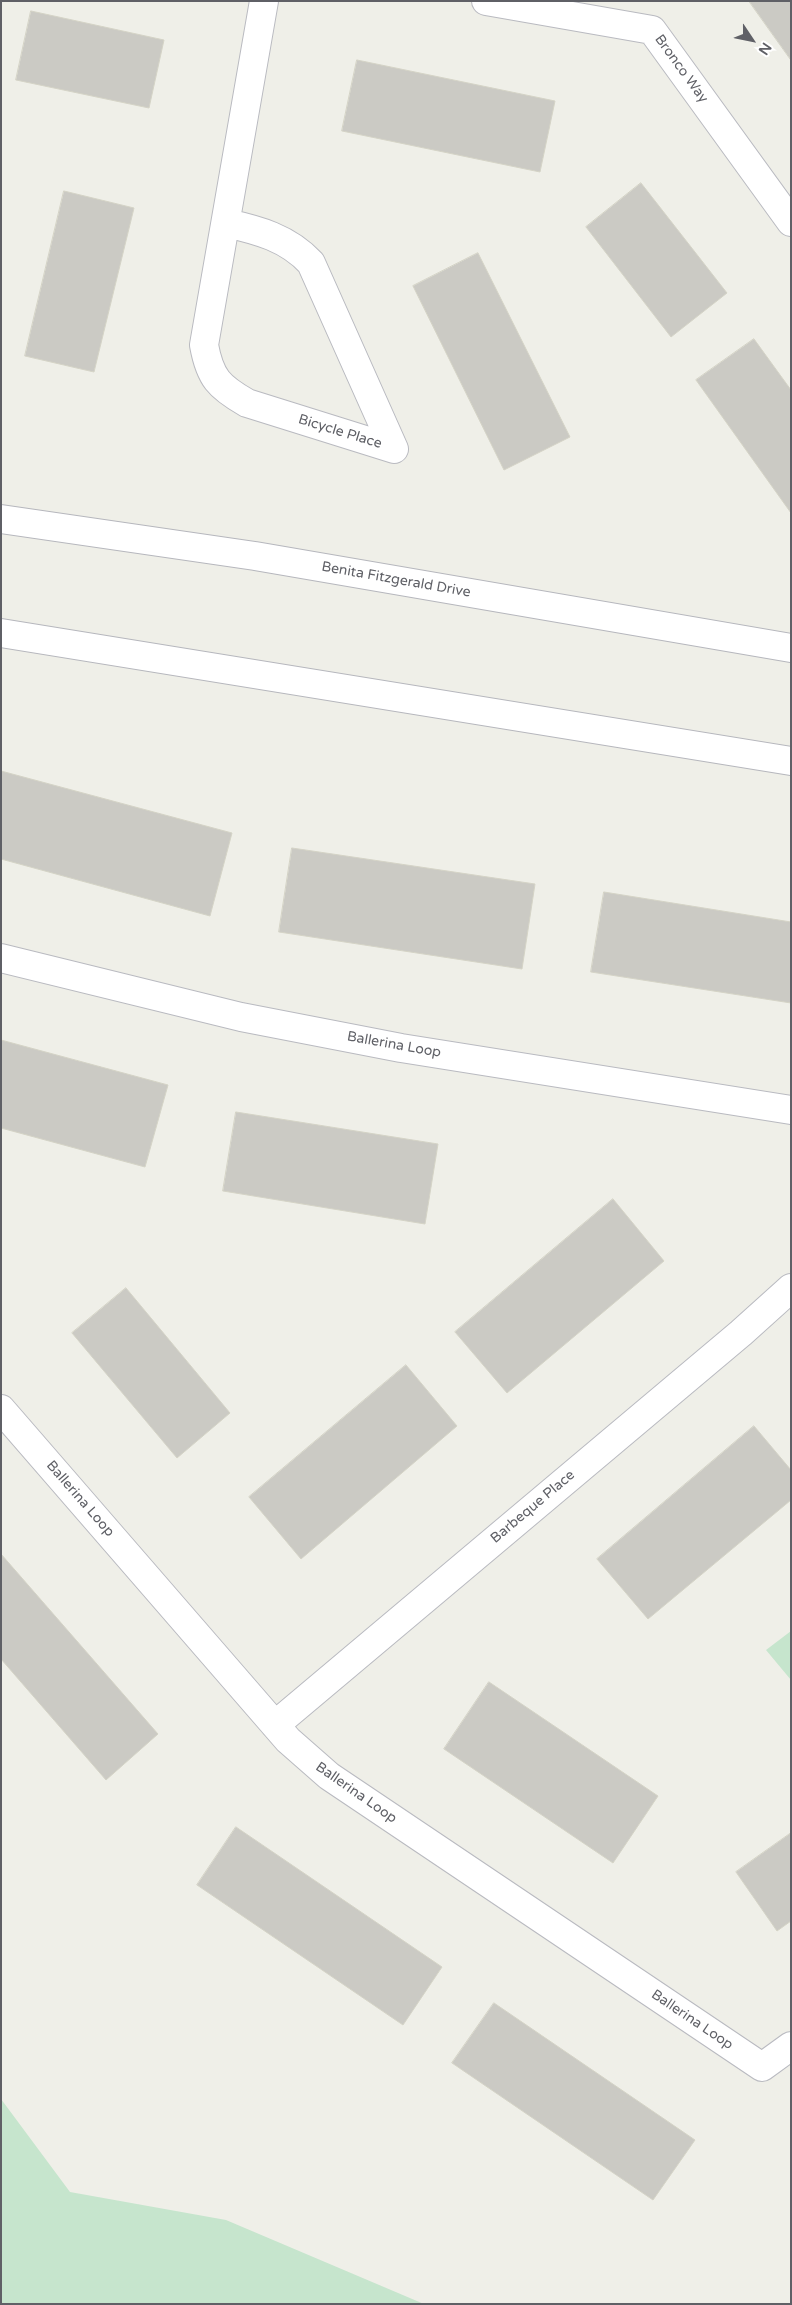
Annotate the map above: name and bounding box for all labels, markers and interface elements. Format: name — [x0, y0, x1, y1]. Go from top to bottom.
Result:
north arrow — [727, 15, 777, 65]
street label: Bronco Way — [651, 32, 711, 106]
text: N — [755, 39, 775, 58]
street label: Bicycle Place — [296, 411, 384, 453]
street label: Benita Fitzgerald Drive — [320, 559, 472, 601]
street label: Ballerina Loop — [346, 1028, 442, 1062]
street label: Ballerina Loop — [42, 1458, 118, 1540]
street label: Barbeque Place — [488, 1467, 578, 1547]
street label: Ballerina Loop — [312, 1759, 400, 1827]
street label: Ballerina Loop — [648, 1986, 736, 2054]

